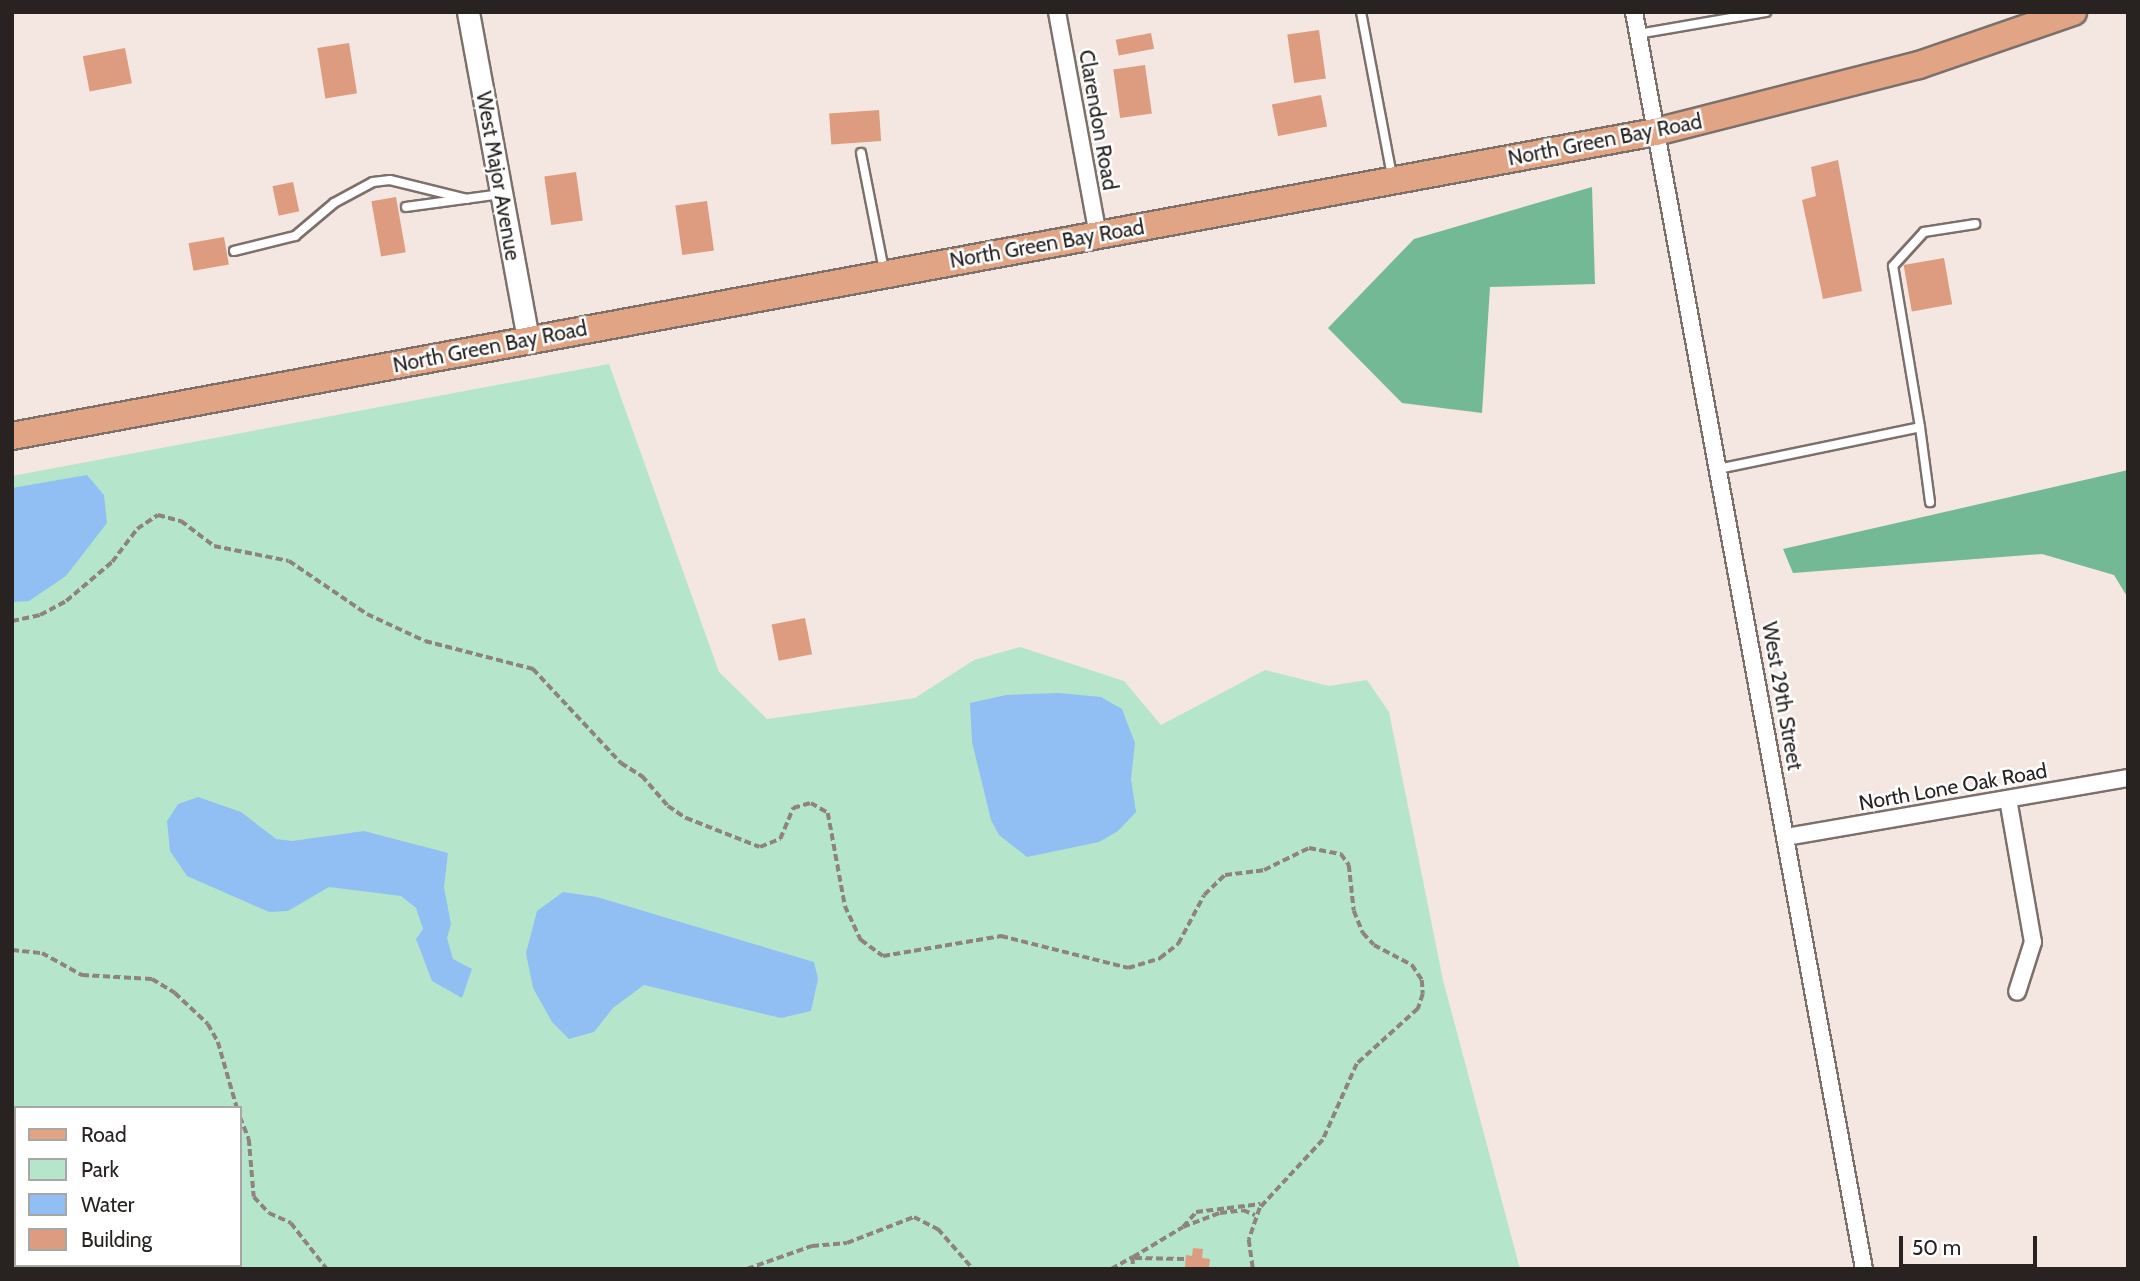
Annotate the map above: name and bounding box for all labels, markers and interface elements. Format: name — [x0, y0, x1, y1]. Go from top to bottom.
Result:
street label: Clarendon Road — [1073, 48, 1123, 192]
street label: West Major Avenue — [471, 89, 525, 263]
street label: North Green Bay Road — [1506, 109, 1704, 171]
street label: North Green Bay Road — [948, 214, 1146, 274]
street label: North Green Bay Road — [391, 316, 589, 378]
street label: West 29th Street — [1757, 620, 1807, 772]
street label: North Lone Oak Road — [1857, 758, 2049, 816]
legend — [14, 1106, 242, 1267]
text: Road — [81, 1122, 127, 1147]
text: Park — [81, 1157, 119, 1182]
text: Water — [81, 1192, 134, 1217]
scale bar — [1902, 1222, 2040, 1266]
text: Building — [81, 1227, 152, 1252]
text: 50 m — [1912, 1235, 1961, 1260]

